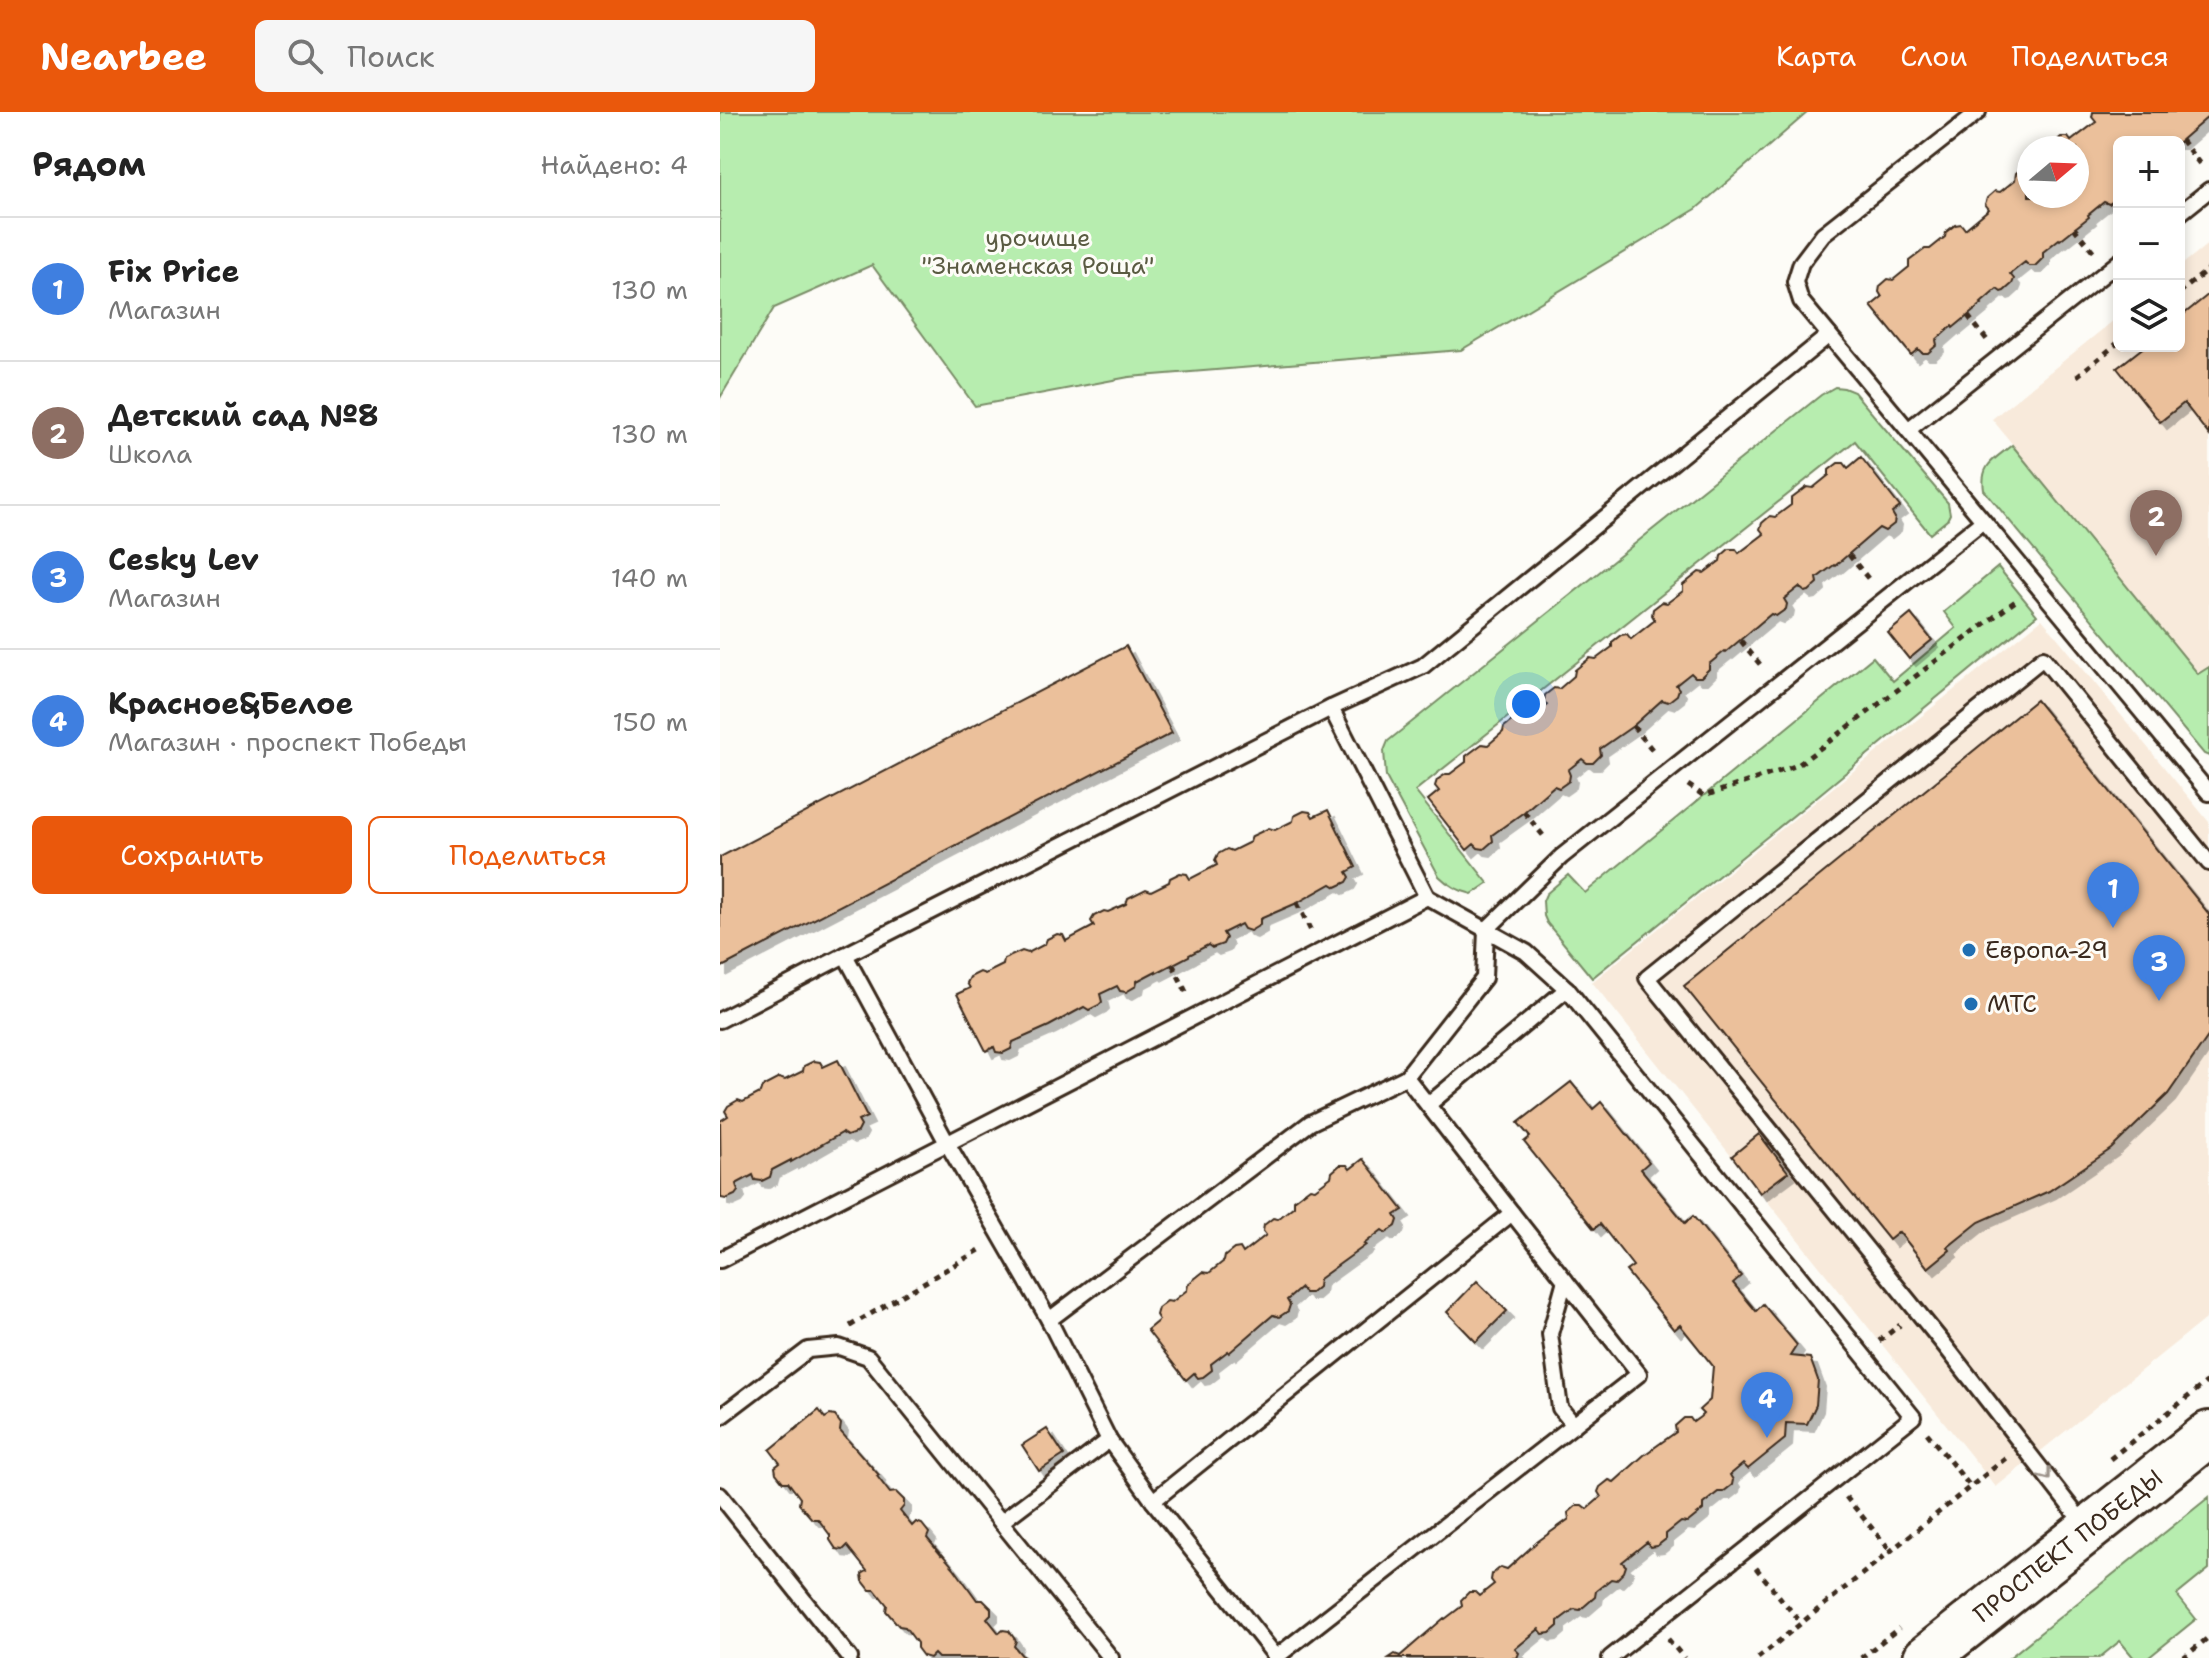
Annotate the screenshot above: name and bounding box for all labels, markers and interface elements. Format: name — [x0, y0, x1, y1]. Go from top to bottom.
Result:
search box — [255, 20, 815, 92]
text: Nearbee — [40, 31, 207, 82]
icon: search — [283, 34, 327, 78]
text: Поиск — [347, 36, 435, 77]
text: Карта — [1776, 37, 1856, 75]
text: Слои — [1900, 37, 1967, 75]
text: Поделиться — [2011, 37, 2169, 75]
north arrow — [2017, 136, 2089, 208]
map controls — [2113, 136, 2185, 352]
button: + — [2113, 136, 2185, 208]
text: Рядом — [32, 141, 146, 187]
text: Найдено: 4 — [541, 147, 688, 182]
button: − — [2113, 208, 2185, 280]
park label: урочище "Знаменская Роща" — [921, 222, 1155, 282]
text: Fix Price — [108, 251, 239, 292]
text: 1 — [52, 272, 64, 307]
text: 130 m — [611, 272, 688, 307]
button: layers — [2113, 280, 2185, 352]
text: Магазин — [108, 292, 221, 327]
text: Детский сад №8 — [108, 395, 379, 436]
text: 2 — [49, 416, 67, 451]
text: 130 m — [611, 416, 688, 451]
text: Школа — [108, 436, 192, 471]
pin: 2 — [2130, 490, 2182, 556]
text: Cesky Lev — [108, 539, 259, 580]
text: 3 — [49, 560, 67, 595]
text: 140 m — [611, 560, 688, 595]
text: Магазин — [108, 580, 221, 615]
text: Красное&Белое — [108, 683, 353, 724]
your location — [1506, 684, 1546, 724]
text: 4 — [49, 704, 67, 739]
text: 150 m — [612, 704, 688, 739]
text: Магазин · проспект Победы — [108, 724, 467, 759]
button: Сохранить — [32, 816, 352, 894]
button: Поделиться — [368, 816, 688, 894]
pin: 1 — [2087, 862, 2139, 928]
place label: Европа-29 — [1985, 934, 2108, 966]
pin: 3 — [2133, 935, 2185, 1001]
marker: Европа-29 — [1960, 941, 1978, 959]
place label: МТС — [1987, 988, 2037, 1020]
marker: МТС — [1962, 995, 1980, 1013]
pin: 4 — [1741, 1372, 1793, 1438]
street label: ПРОСПЕКТ ПОБЕДЫ — [1967, 1462, 2169, 1630]
one-way arrow — [2036, 1466, 2050, 1481]

